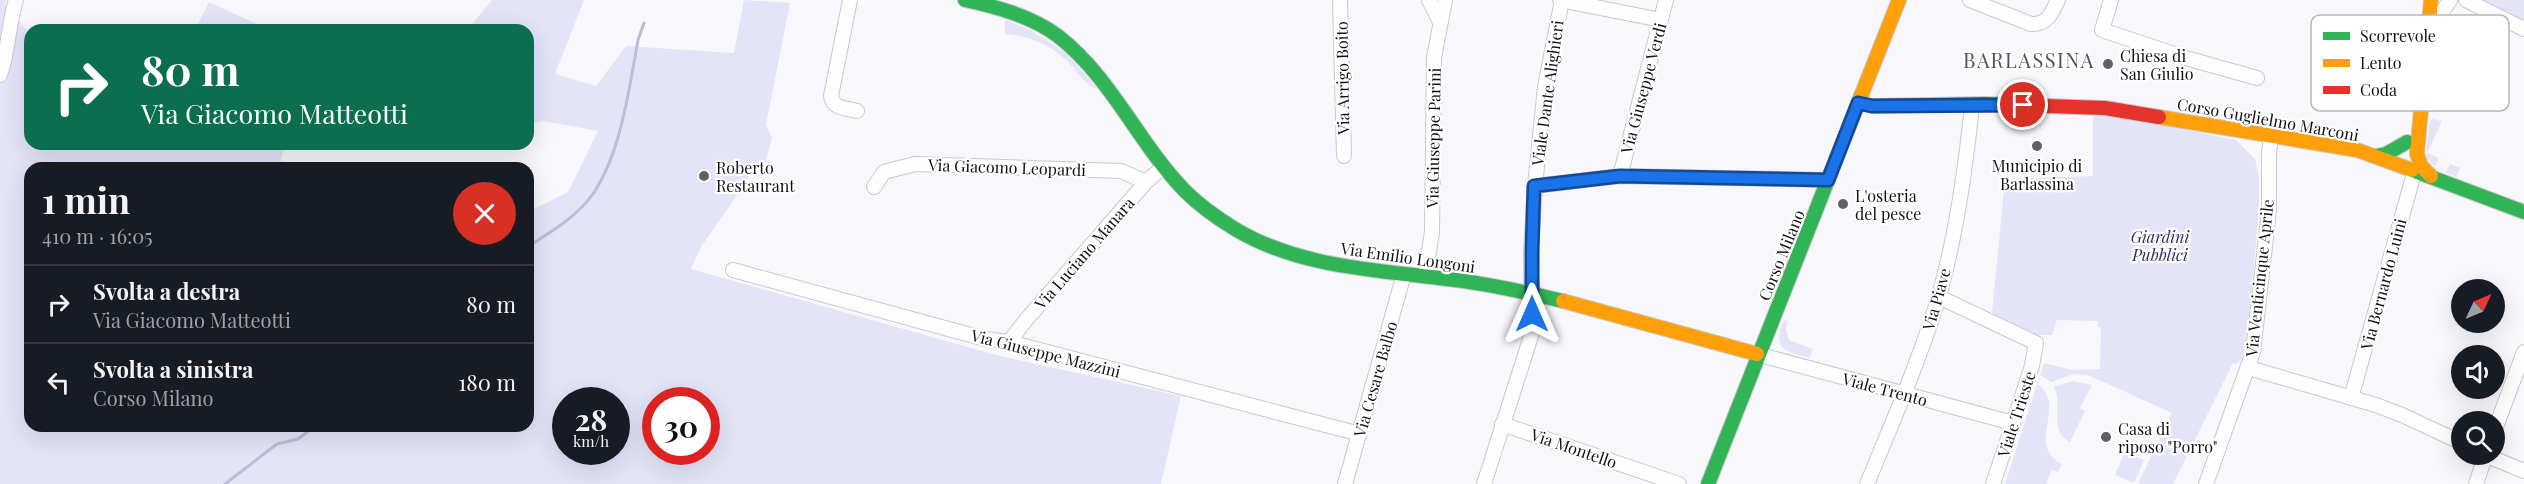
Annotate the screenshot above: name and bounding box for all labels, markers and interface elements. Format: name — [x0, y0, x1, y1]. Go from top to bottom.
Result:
legend — [2311, 15, 2509, 111]
street label: Viale Dante Alighieri — [1526, 19, 1568, 168]
street label: Via Giuseppe Verdi — [1615, 20, 1671, 157]
street label: Via Arrigo Boito — [1331, 21, 1354, 136]
text: Scorrevole — [2360, 25, 2436, 46]
text: 80 m — [141, 41, 239, 97]
place label: Chiesa di San Giulio — [2120, 45, 2194, 84]
district label: BARLASSINA — [1963, 46, 2095, 73]
icon: right — [42, 48, 120, 126]
text: Lento — [2360, 52, 2402, 73]
marker: Chiesa di San Giulio — [2101, 57, 2115, 71]
street label: Via Giuseppe Parini — [1421, 67, 1445, 209]
pin — [1997, 79, 2048, 130]
text: Coda — [2360, 79, 2397, 100]
icon: arrive — [2006, 88, 2039, 121]
street label: Corso Guglielmo Marconi — [2176, 93, 2361, 145]
text: Via Giacomo Matteotti — [141, 95, 408, 131]
marker: Municipio di Barlassina — [2030, 139, 2044, 153]
street label: Via Giacomo Leopardi — [927, 154, 1087, 180]
place label: Municipio di Barlassina — [1992, 155, 2083, 194]
place label: Roberto Restaurant — [716, 157, 795, 196]
marker: Roberto Restaurant — [697, 169, 711, 183]
text: 1 min — [42, 175, 130, 223]
button: close — [453, 182, 516, 245]
place label: L'osteria del pesce — [1855, 185, 1921, 224]
street label: Via Luciano Manara — [1029, 193, 1139, 314]
marker: L'osteria del pesce — [1836, 197, 1850, 211]
street label: Via Venticinque Aprile — [2240, 198, 2278, 359]
street label: Corso Milano — [1753, 206, 1809, 304]
street label: Via Bernardo Luini — [2355, 216, 2411, 353]
text: 410 m · 16:05 — [42, 222, 153, 249]
park label: Giardini Pubblici — [2131, 226, 2190, 265]
street label: Via Emilio Longoni — [1338, 237, 1477, 277]
street label: Via Piave — [1917, 265, 1955, 334]
text: Svolta a destra — [93, 276, 240, 306]
north arrow — [2451, 279, 2505, 333]
map controls — [2451, 279, 2505, 465]
position arrow — [1500, 282, 1564, 346]
icon: right — [42, 288, 75, 321]
text: 80 m — [466, 289, 516, 319]
text: Via Giacomo Matteotti — [93, 306, 291, 333]
street label: Via Cesare Balbo — [1348, 318, 1402, 440]
street label: Via Giuseppe Mazzini — [968, 324, 1123, 382]
button: sound — [2451, 345, 2505, 399]
text: Svolta a sinistra — [93, 354, 253, 384]
icon: left — [42, 366, 75, 399]
text: 180 m — [458, 367, 516, 397]
street label: Viale Trento — [1839, 367, 1930, 410]
street label: Viale Trieste — [1992, 368, 2040, 461]
text: Corso Milano — [93, 384, 213, 411]
speed limit sign: 30 — [642, 387, 720, 465]
text: 28 — [575, 399, 607, 439]
button: search — [2451, 411, 2505, 465]
place label: Casa di riposo "Porro" — [2118, 418, 2217, 457]
street label: Via Montello — [1527, 423, 1620, 473]
marker: Casa di riposo "Porro" — [2099, 430, 2113, 444]
text: km/h — [573, 431, 609, 451]

